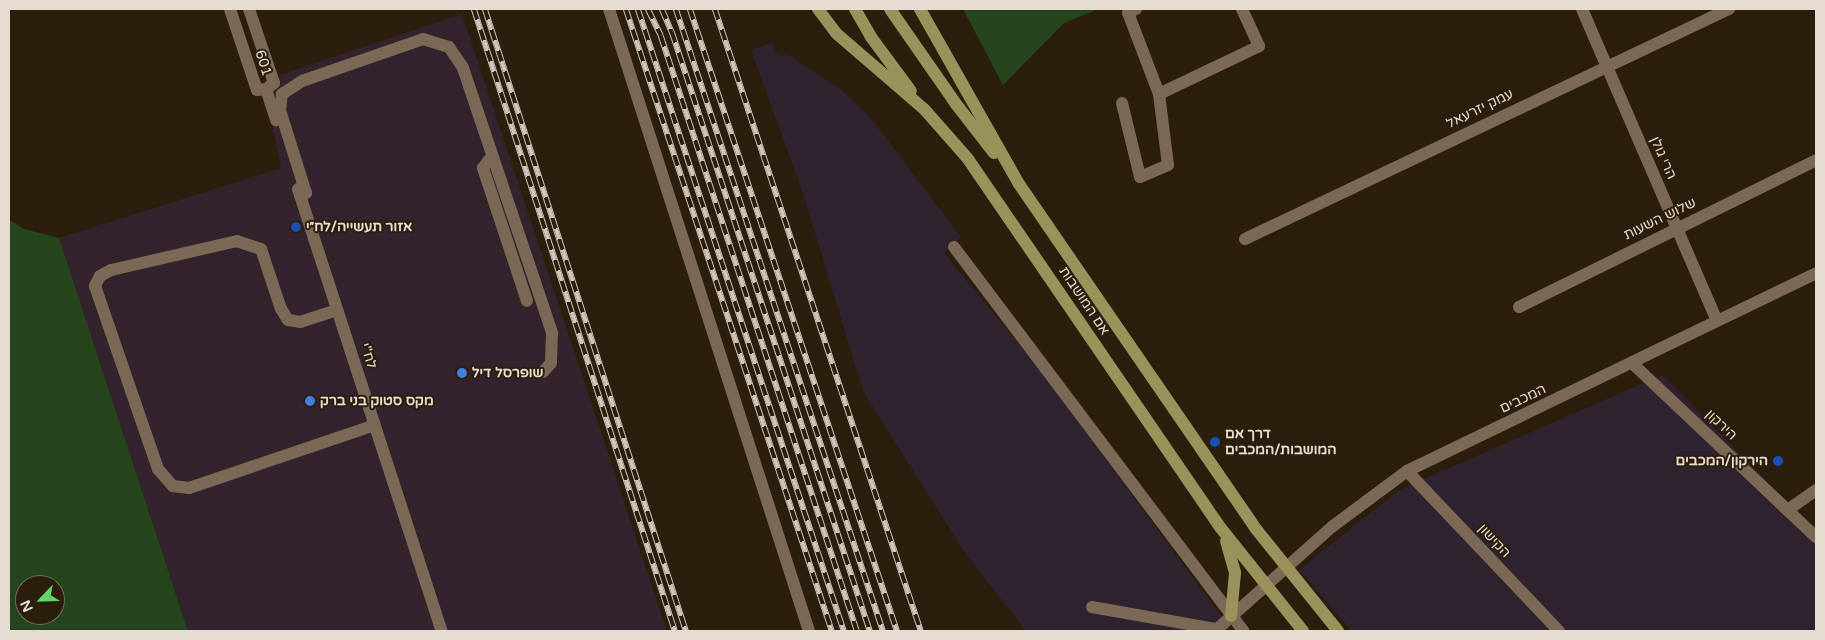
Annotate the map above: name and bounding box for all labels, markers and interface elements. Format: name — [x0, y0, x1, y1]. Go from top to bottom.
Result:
street label: 601 — [251, 48, 275, 78]
street label: עמק יזרעאל — [1444, 86, 1516, 132]
street label: הרי גולן — [1646, 134, 1680, 182]
street label: שלוש השעות — [1621, 194, 1699, 244]
place label: אזור תעשייה/לח״י — [306, 219, 412, 235]
marker: אזור תעשייה/לח״י — [290, 221, 302, 233]
street label: אם המושבות — [1055, 264, 1113, 338]
street label: לח"י — [356, 341, 380, 371]
place label: שופרסל דיל — [472, 365, 543, 381]
marker: שופרסל דיל — [456, 367, 468, 379]
street label: המכבים — [1497, 381, 1549, 417]
place label: מקס סטוק בני ברק — [320, 393, 434, 409]
marker: מקס סטוק בני ברק — [304, 395, 316, 407]
street label: הירקון — [1702, 406, 1740, 444]
place label: דרך אם המושבות/המכבים — [1225, 426, 1336, 458]
marker: דרך אם המושבות/המכבים — [1209, 436, 1221, 448]
place label: הירקון/המכבים — [1676, 453, 1768, 469]
marker: הירקון/המכבים — [1772, 455, 1784, 467]
street label: הקישון — [1474, 521, 1514, 561]
north arrow — [15, 575, 65, 625]
text: N — [17, 597, 37, 614]

